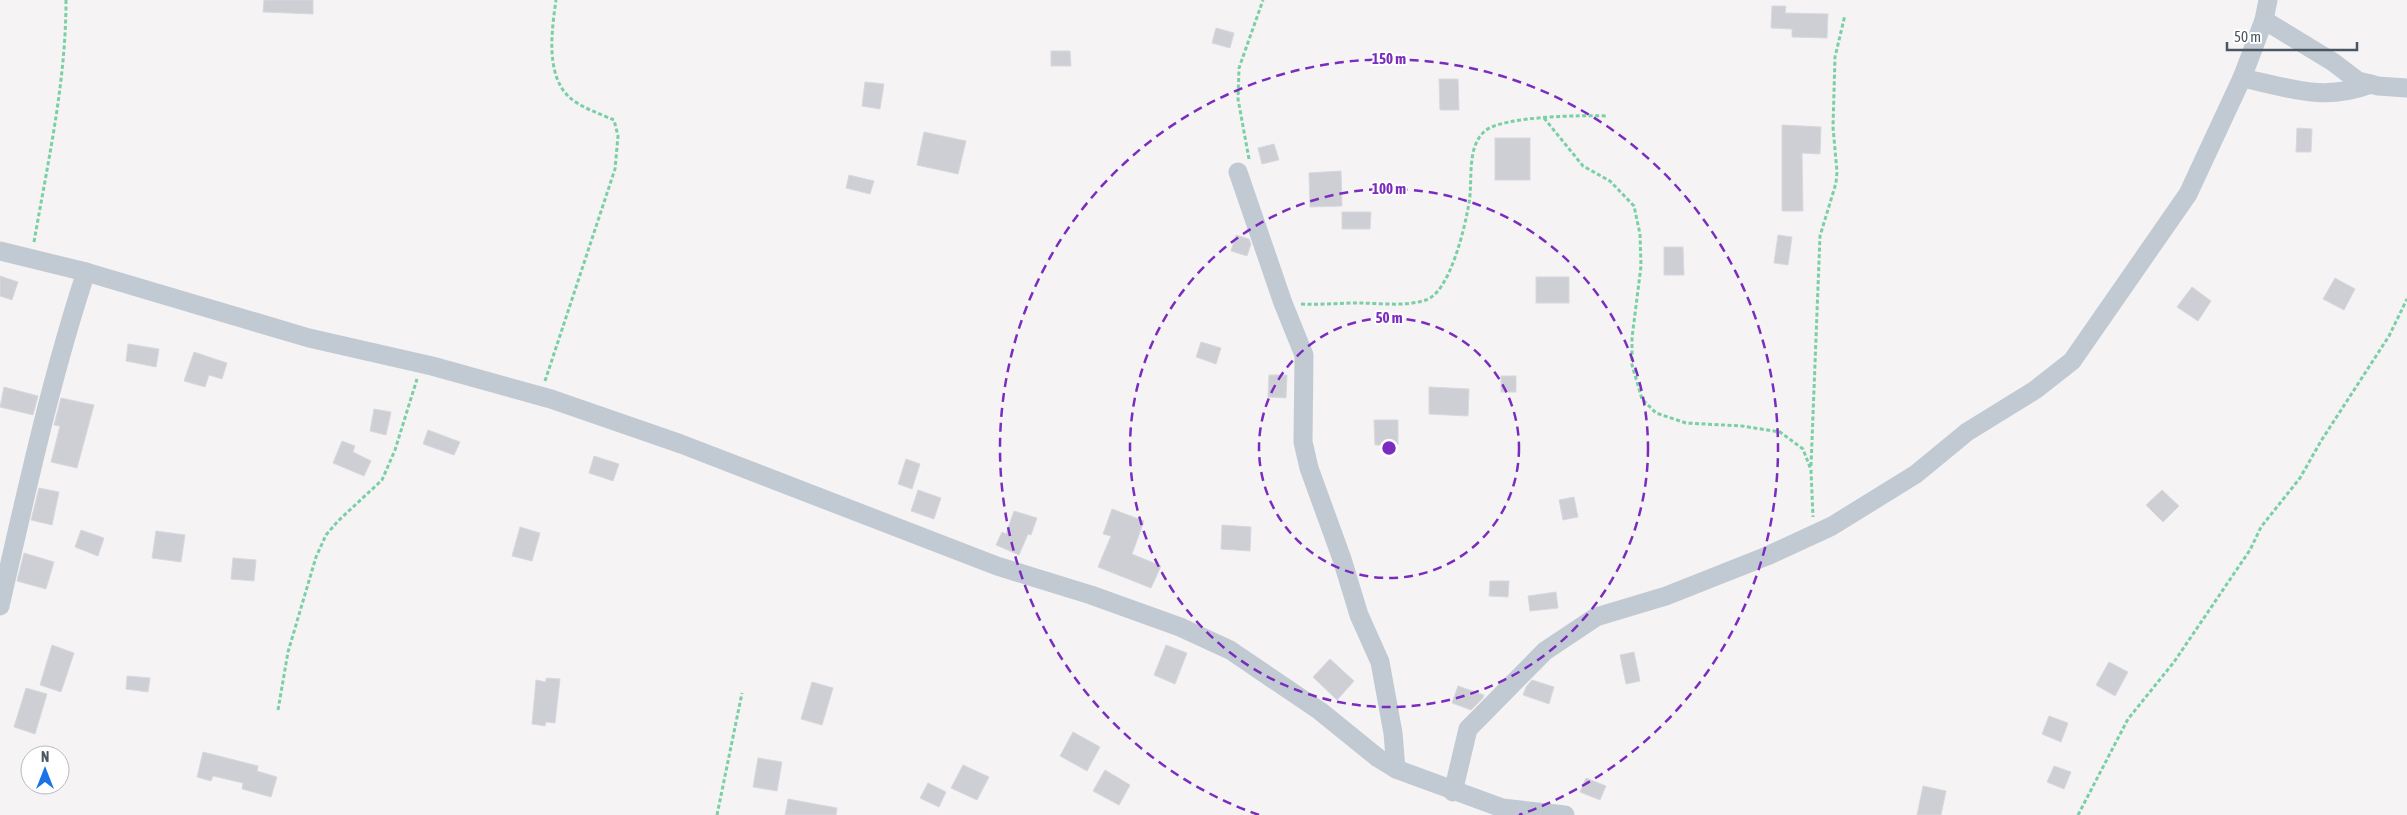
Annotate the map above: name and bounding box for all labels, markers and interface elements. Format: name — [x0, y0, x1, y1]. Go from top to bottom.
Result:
scale bar — [2227, 20, 2357, 52]
text: 50 m — [2234, 28, 2261, 45]
text: 150 m — [1372, 50, 1406, 67]
text: 100 m — [1372, 180, 1406, 197]
text: 50 m — [1376, 309, 1403, 326]
centre of rings — [1380, 439, 1398, 457]
north arrow — [20, 745, 70, 795]
text: N — [41, 749, 49, 765]

